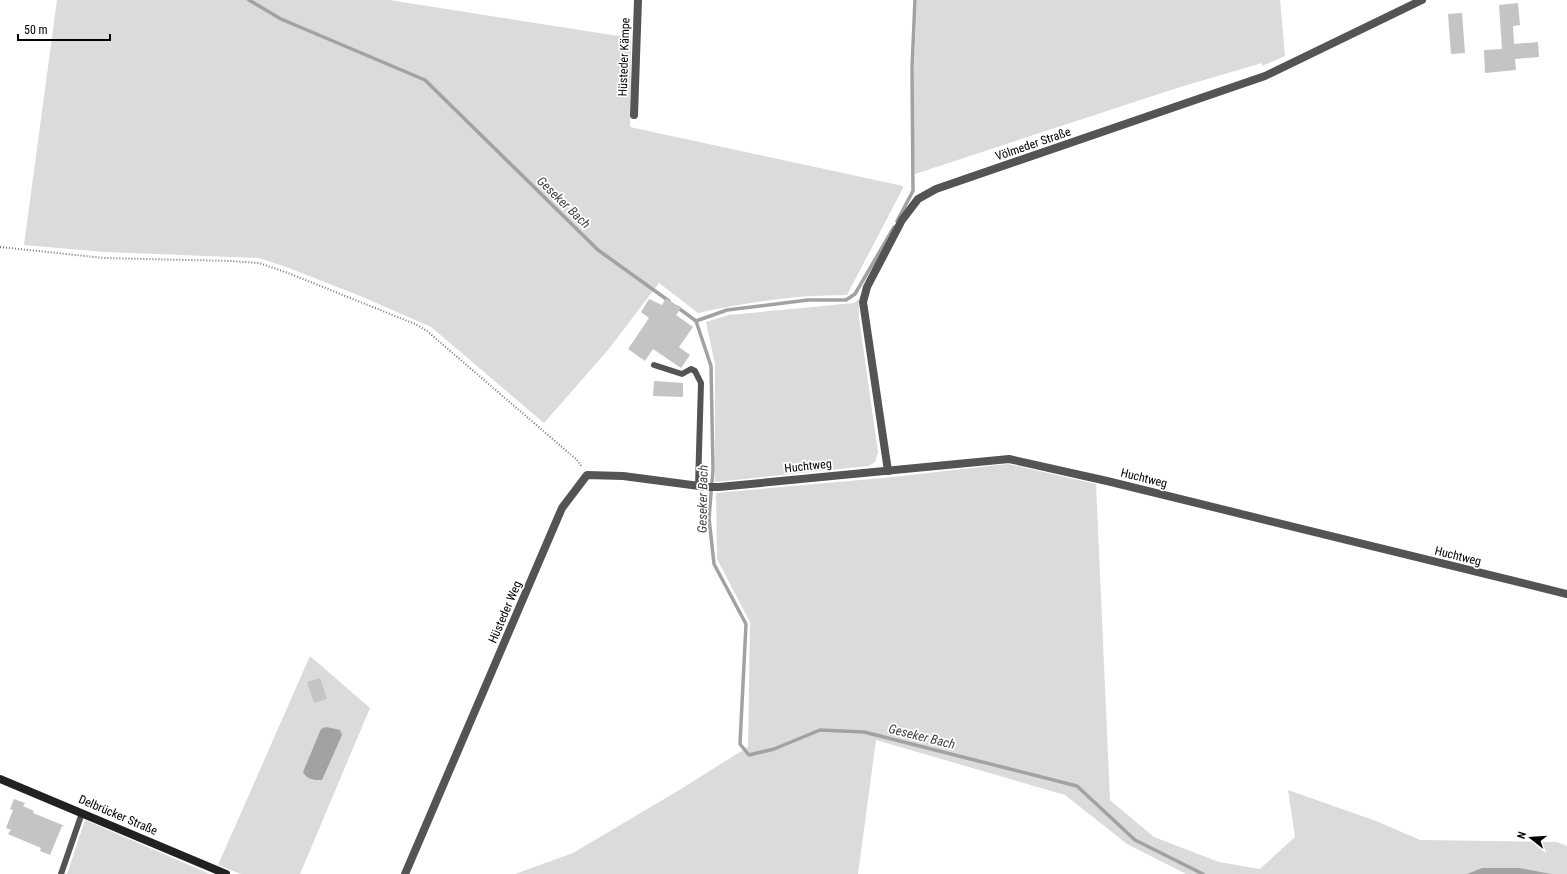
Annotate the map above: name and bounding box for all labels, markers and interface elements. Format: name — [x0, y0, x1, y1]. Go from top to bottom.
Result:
scale bar — [18, 16, 110, 42]
street label: Hüsteder Kämpe — [616, 17, 632, 97]
text: 50 m — [24, 23, 48, 37]
street label: Völmeder Straße — [994, 124, 1073, 163]
water label: Geseker Bach — [534, 173, 593, 231]
street label: Huchtweg — [784, 457, 832, 475]
water label: Geseker Bach — [694, 465, 711, 533]
street label: Huchtweg — [1119, 465, 1169, 491]
street label: Huchtweg — [1433, 543, 1483, 569]
street label: Hüsteder Weg — [486, 579, 524, 645]
water label: Geseker Bach — [887, 721, 957, 752]
street label: Delbrücker Straße — [76, 792, 160, 838]
north arrow — [1511, 818, 1551, 858]
text: N — [1515, 830, 1529, 840]

